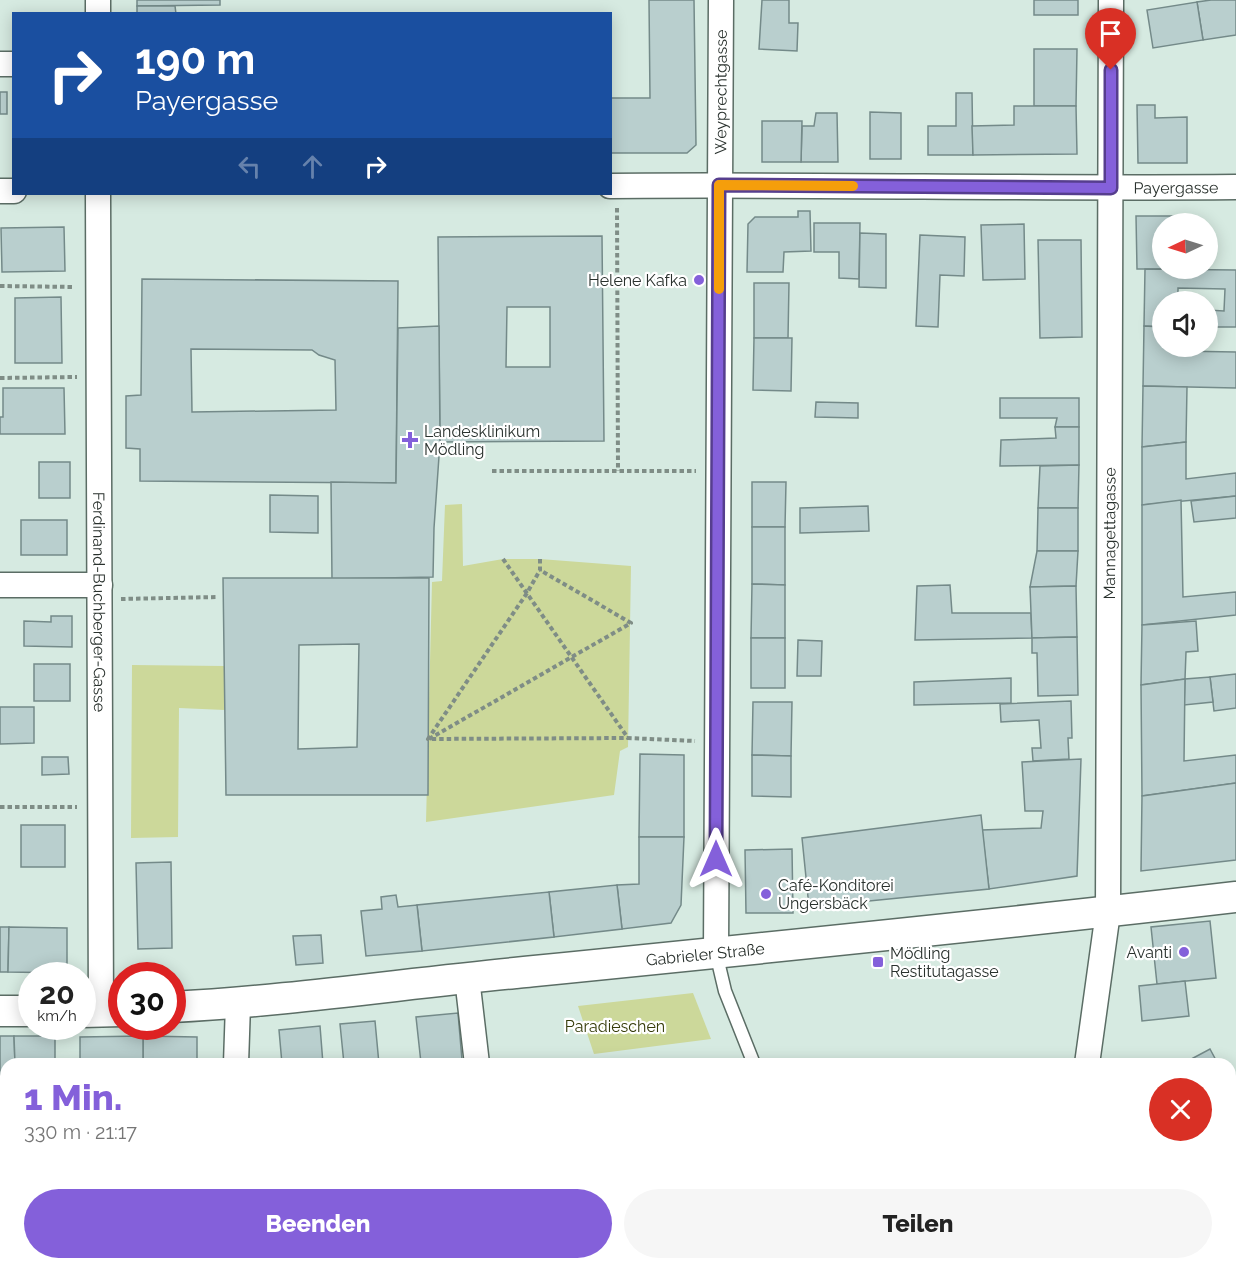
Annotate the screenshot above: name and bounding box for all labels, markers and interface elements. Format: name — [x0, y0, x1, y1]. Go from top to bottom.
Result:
pin — [1085, 8, 1136, 70]
icon: arrive — [1094, 17, 1127, 50]
street label: Weyprechtgasse — [711, 29, 731, 155]
text: 190 m — [135, 35, 255, 84]
icon: right — [36, 36, 114, 114]
text: Payergasse — [135, 85, 278, 116]
icon: left — [233, 150, 266, 183]
icon: ahead — [296, 150, 329, 183]
icon: right — [359, 150, 392, 183]
street label: Payergasse — [1133, 178, 1219, 197]
north arrow — [1152, 213, 1218, 279]
map controls — [1152, 213, 1218, 357]
place label: Helene Kafka — [588, 271, 687, 290]
marker: Helene Kafka — [692, 273, 706, 287]
button: sound — [1152, 291, 1218, 357]
place label: Landesklinikum Mödling — [424, 422, 540, 459]
marker: Landesklinikum Mödling — [401, 431, 419, 449]
street label: Mannagettagasse — [1100, 467, 1119, 600]
street label: Ferdinand-Buchberger-Gasse — [89, 492, 109, 712]
position arrow — [684, 827, 748, 891]
place label: Café-Konditorei Ungersbäck — [778, 876, 894, 913]
marker: Café-Konditorei Ungersbäck — [759, 887, 773, 901]
street label: Gabrieler Straße — [645, 939, 766, 970]
place label: Avanti — [1127, 943, 1172, 962]
place label: Mödling Restitutagasse — [890, 944, 999, 981]
marker: Avanti — [1177, 945, 1191, 959]
marker: Mödling Restitutagasse — [871, 955, 885, 969]
speed limit sign: 30 — [108, 962, 186, 1040]
text: 20 — [39, 976, 75, 1011]
text: km/h — [37, 1007, 77, 1025]
park label: Paradieschen — [565, 1017, 665, 1036]
text: 1 Min. — [24, 1076, 122, 1118]
button: close — [1149, 1078, 1212, 1141]
text: 330 m · 21:17 — [24, 1120, 137, 1144]
button: Beenden — [24, 1189, 612, 1258]
button: Teilen — [624, 1189, 1212, 1258]

